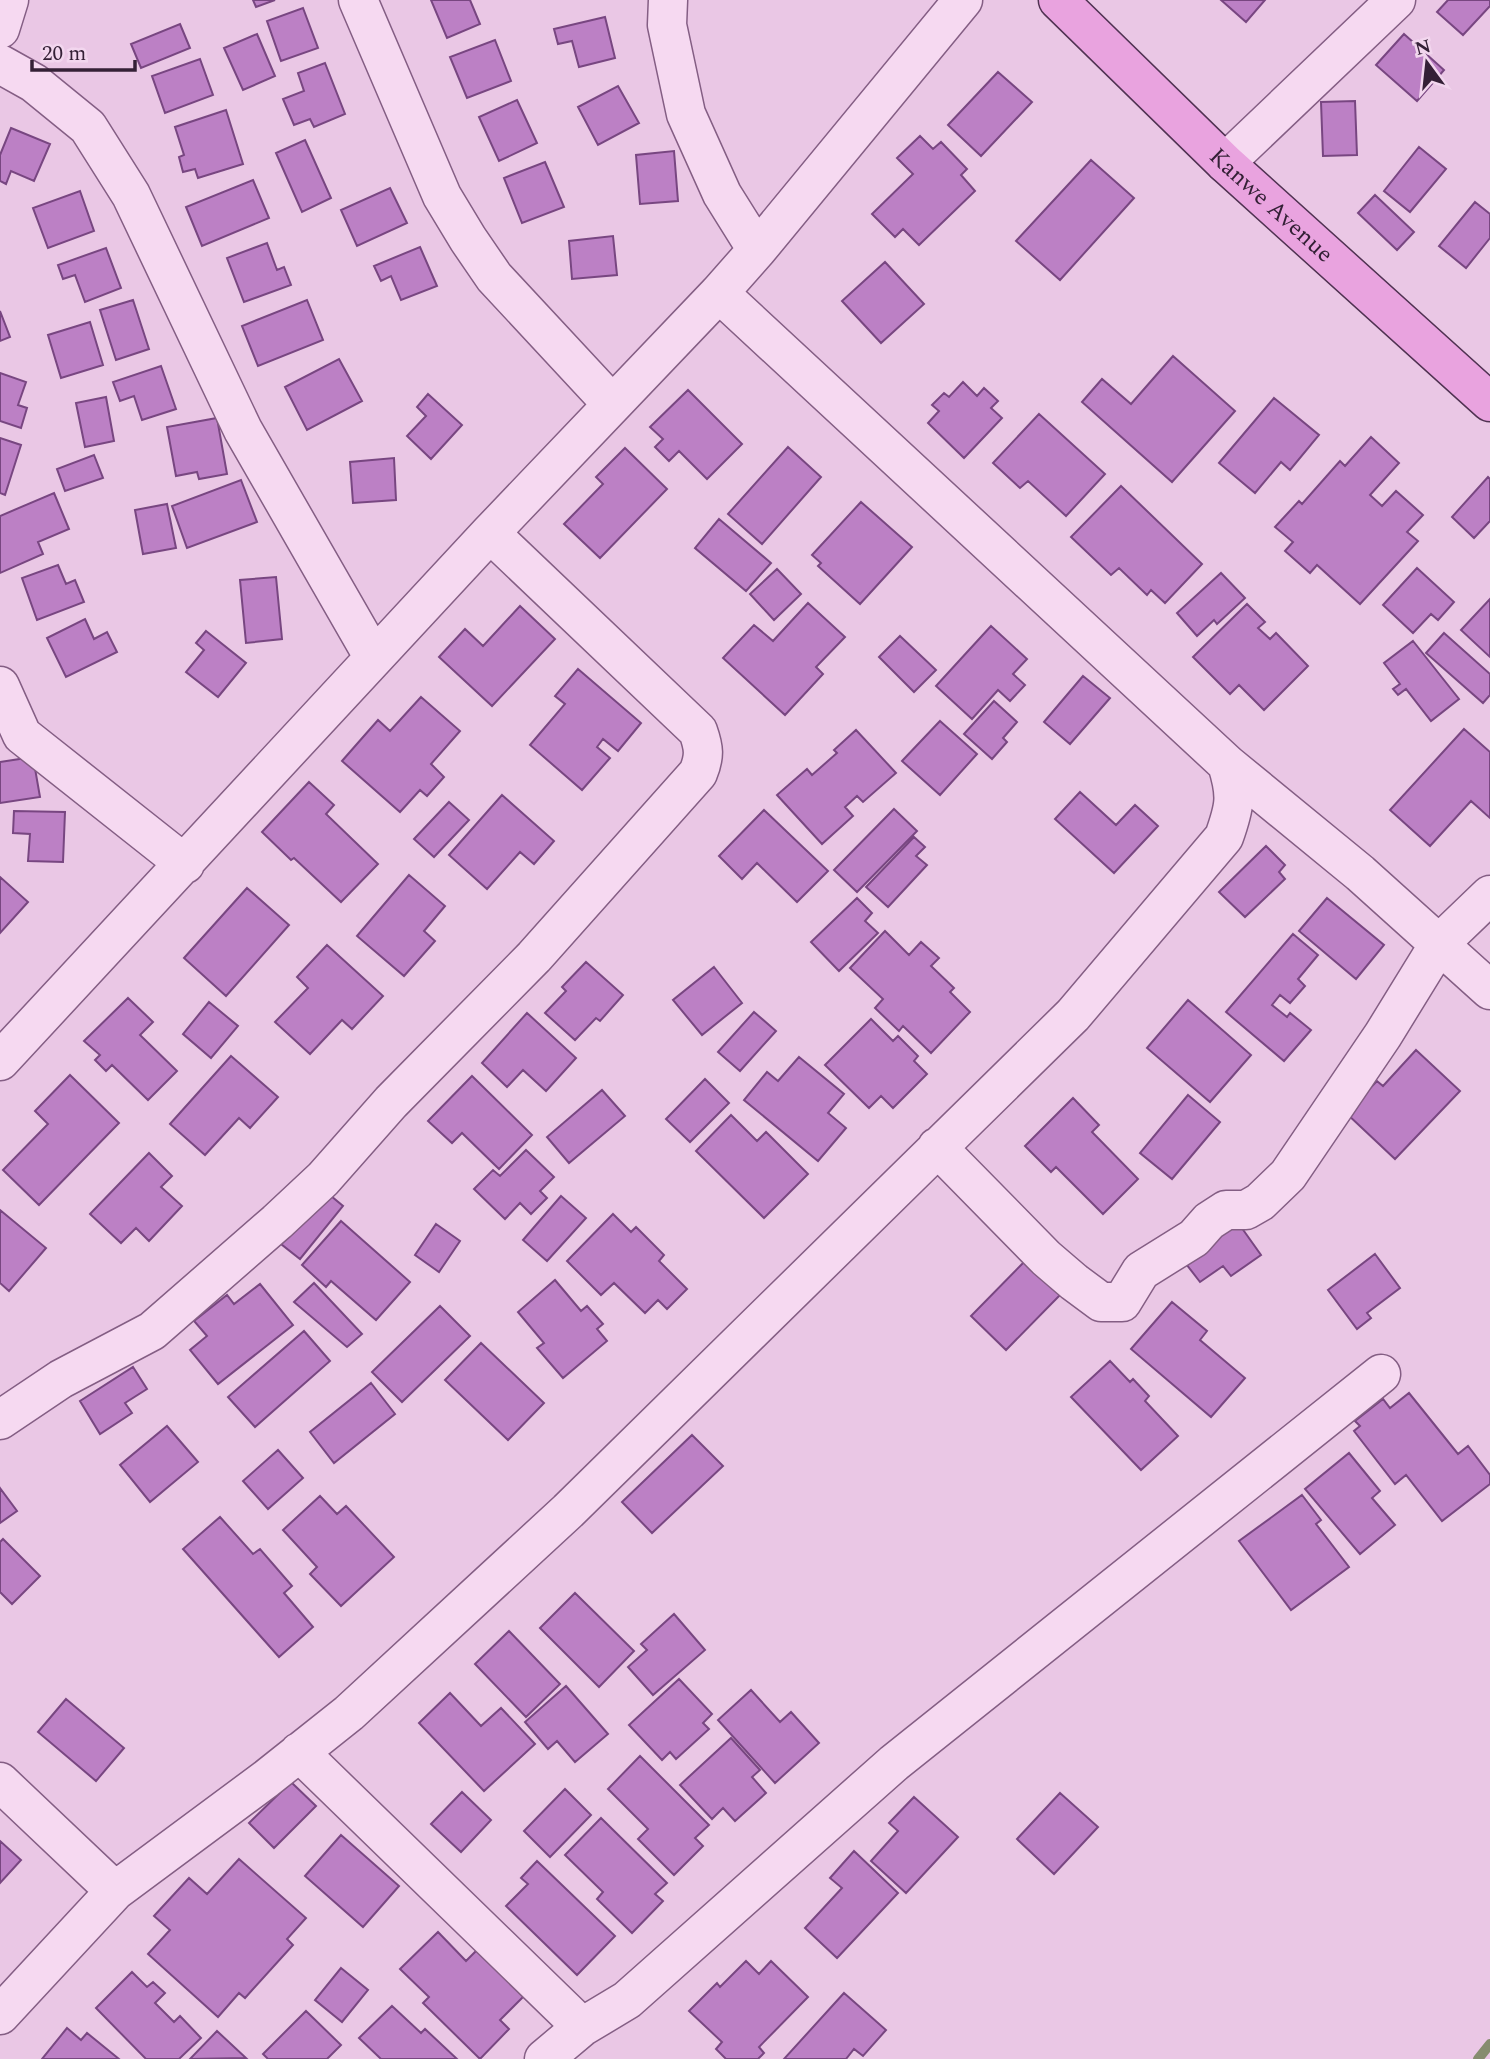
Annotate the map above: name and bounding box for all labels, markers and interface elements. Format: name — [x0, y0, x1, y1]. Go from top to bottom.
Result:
scale bar — [32, 28, 135, 72]
north arrow — [1392, 28, 1462, 98]
text: N — [1412, 32, 1434, 64]
text: 20 m — [42, 38, 86, 70]
street label: Kanwe Avenue — [1200, 140, 1341, 272]

